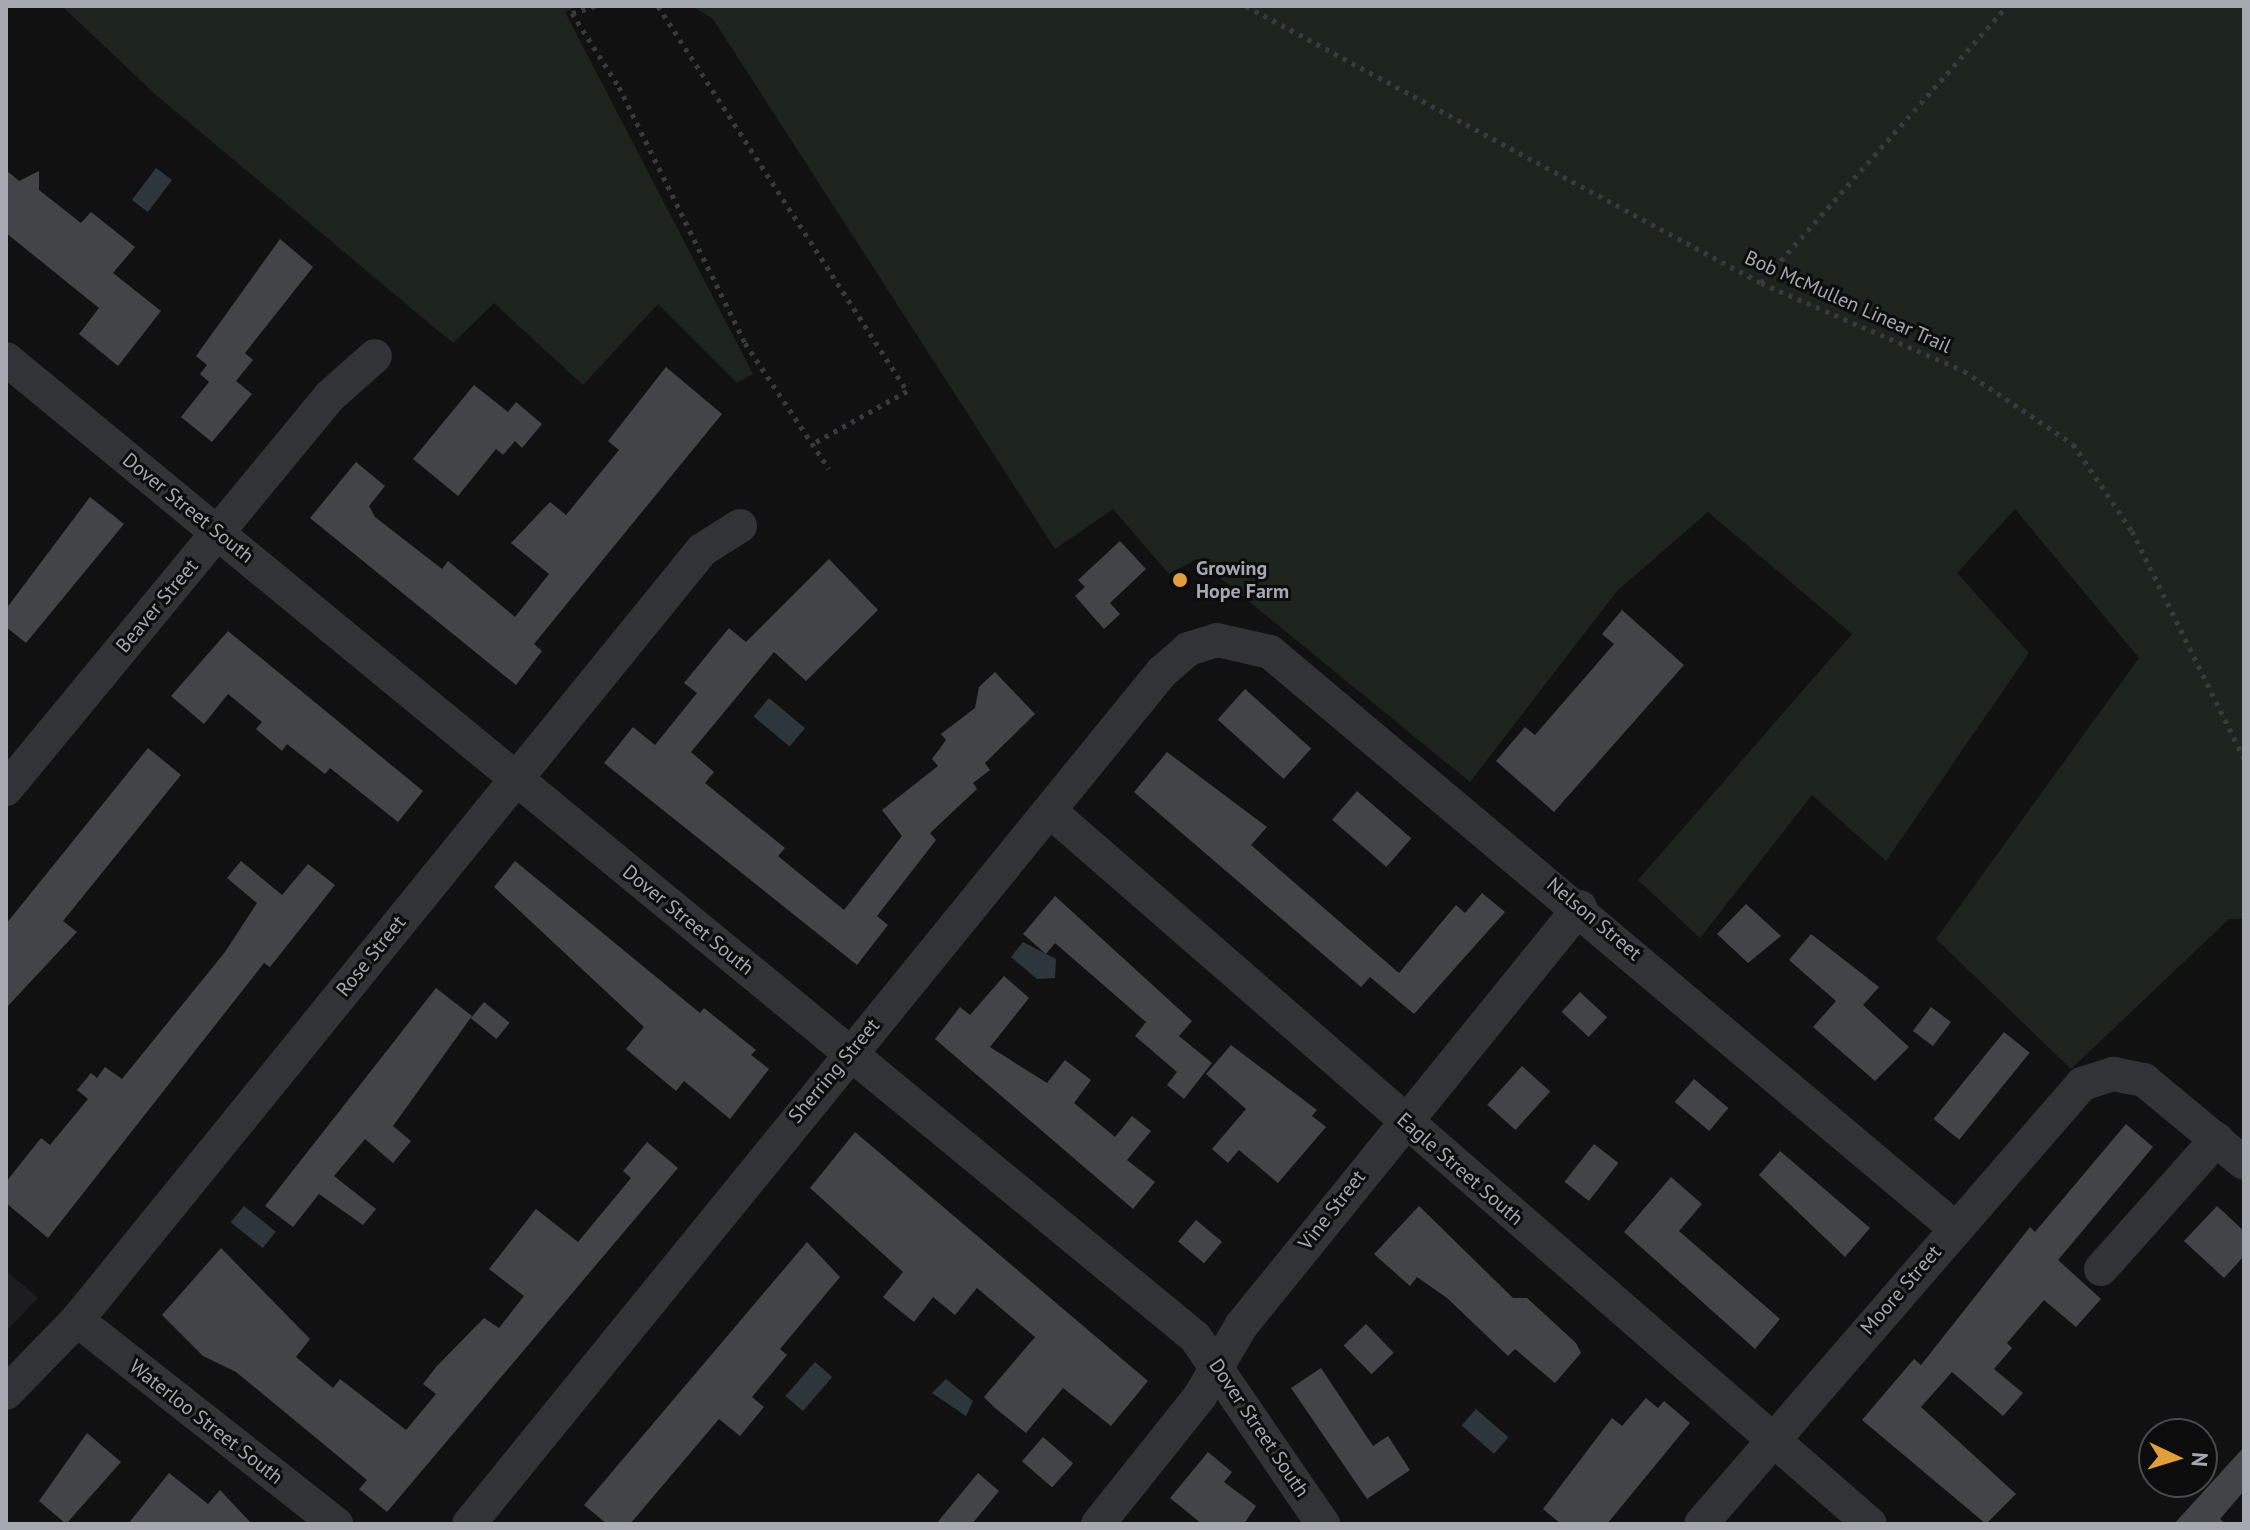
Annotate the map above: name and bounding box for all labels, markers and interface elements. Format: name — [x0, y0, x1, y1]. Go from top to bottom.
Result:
street label: Bob McMullen Linear Trail — [1741, 246, 1955, 358]
street label: Dover Street South — [118, 448, 258, 568]
street label: Beaver Street — [111, 554, 203, 658]
place label: Growing Hope Farm — [1196, 556, 1289, 603]
marker: Growing Hope Farm — [1171, 571, 1189, 589]
street label: Dover Street South — [618, 860, 758, 980]
street label: Nelson Street — [1542, 873, 1646, 965]
street label: Rose Street — [331, 911, 411, 1001]
street label: Sherring Street — [783, 1014, 885, 1128]
street label: Eagle Street South — [1392, 1108, 1528, 1230]
street label: Vine Street — [1294, 1165, 1370, 1255]
street label: Moore Street — [1856, 1240, 1946, 1340]
street label: Dover Street South — [1204, 1354, 1314, 1502]
street label: Waterloo Street South — [125, 1355, 287, 1489]
north arrow — [2138, 1418, 2218, 1498]
text: N — [2185, 1451, 2214, 1468]

